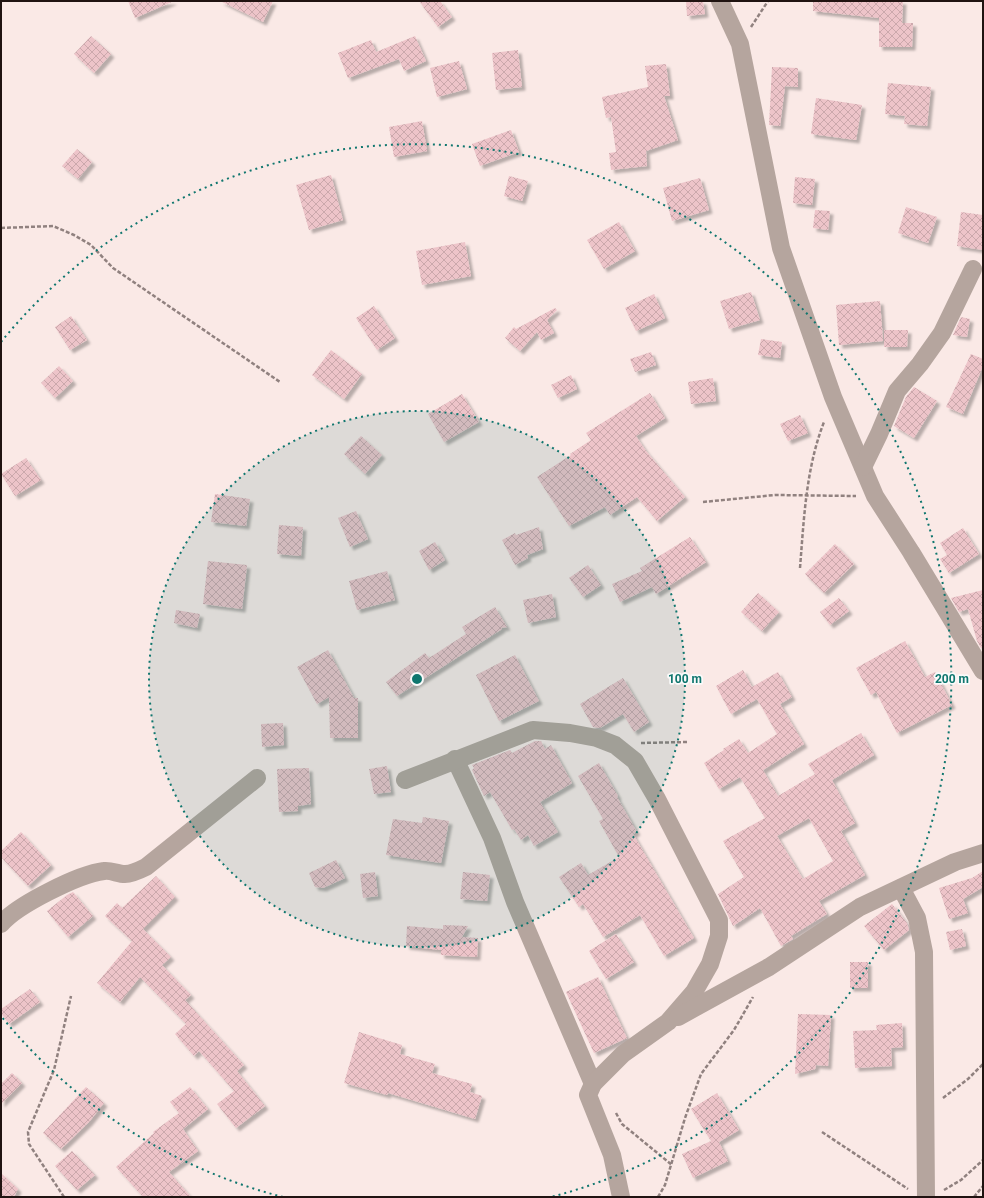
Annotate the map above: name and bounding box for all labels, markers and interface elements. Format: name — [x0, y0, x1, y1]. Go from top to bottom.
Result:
centre of rings — [410, 672, 424, 686]
text: 100 m — [668, 672, 702, 686]
text: 200 m — [935, 672, 969, 686]

